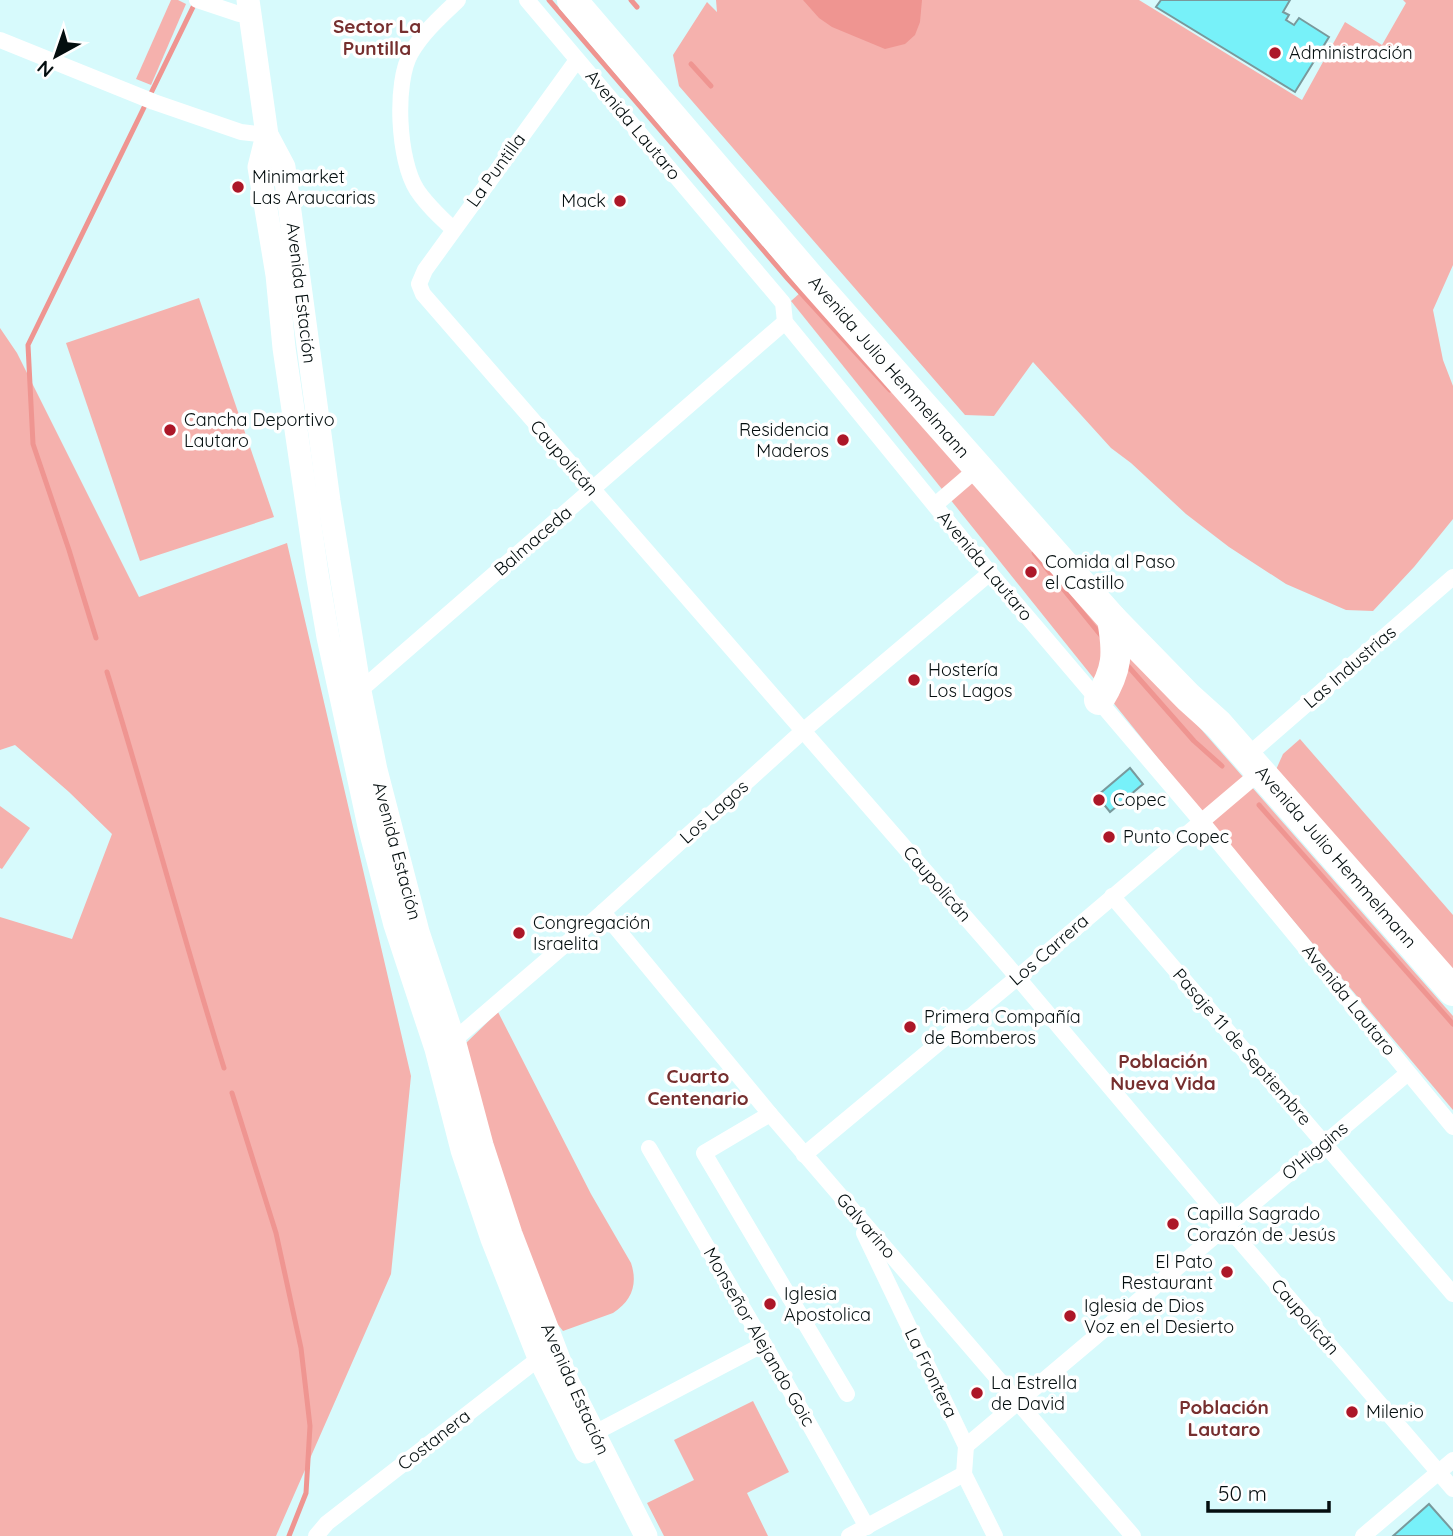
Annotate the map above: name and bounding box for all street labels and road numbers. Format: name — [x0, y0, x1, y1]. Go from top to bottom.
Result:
street label: Avenida Lautaro — [581, 65, 686, 184]
street label: La Puntilla — [461, 128, 530, 211]
street label: Avenida Estación — [281, 221, 322, 365]
street label: Avenida Julio Hemmelmann — [804, 271, 975, 463]
street label: Caupolicán — [525, 415, 604, 500]
street label: Balmaceda — [489, 501, 576, 581]
street label: Avenida Lautaro — [933, 506, 1038, 625]
street label: Las Industrias — [1299, 620, 1401, 713]
street label: Avenida Julio Hemmelmann — [1251, 761, 1422, 953]
street label: Los Lagos — [675, 775, 753, 848]
street label: Avenida Estación — [368, 779, 427, 922]
street label: Caupolicán — [898, 841, 977, 926]
street label: Los Carrera — [1004, 909, 1093, 990]
street label: Avenida Lautaro — [1297, 939, 1401, 1060]
street label: Pasaje 11 de Septiembre — [1168, 963, 1317, 1130]
street label: O'Higgins — [1277, 1116, 1352, 1185]
street label: Galvarino — [832, 1188, 901, 1263]
street label: Monseñor Alejando Goic — [699, 1243, 820, 1430]
street label: Caupolicán — [1266, 1274, 1345, 1359]
street label: Avenida Estación — [536, 1319, 615, 1458]
street label: La Frontera — [900, 1324, 963, 1421]
street label: Costanera — [393, 1404, 475, 1475]

